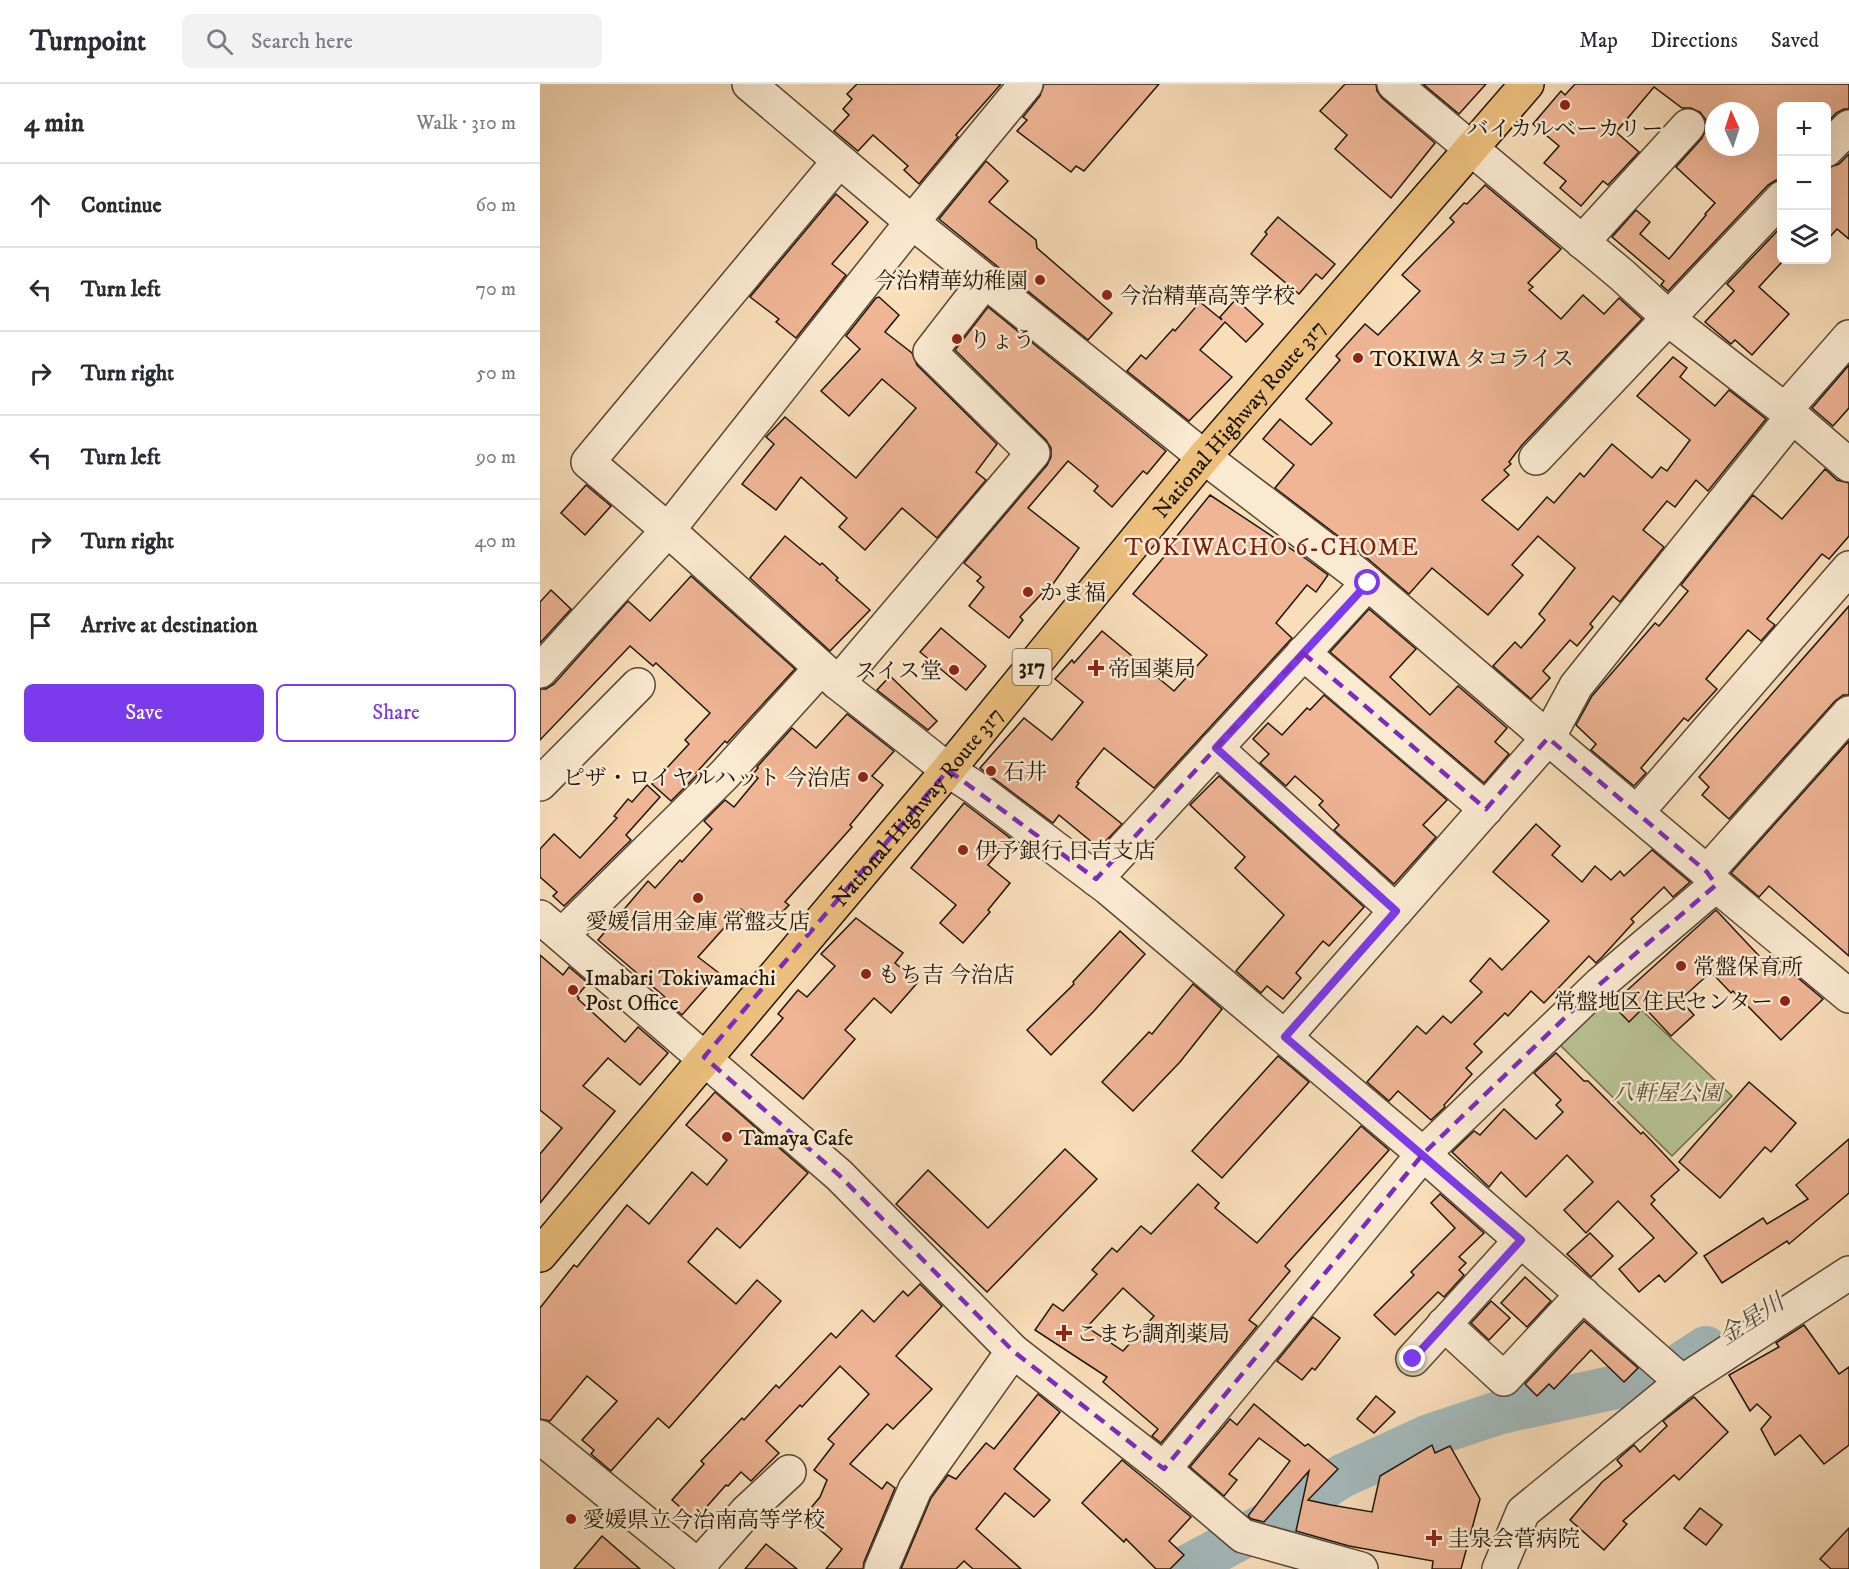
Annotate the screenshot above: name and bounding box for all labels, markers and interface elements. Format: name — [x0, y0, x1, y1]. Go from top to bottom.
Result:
search box — [182, 14, 602, 68]
text: Turnpoint — [30, 24, 146, 59]
icon: search — [203, 25, 236, 58]
text: Search here — [251, 28, 353, 55]
text: Map — [1579, 28, 1618, 54]
text: Directions — [1651, 28, 1738, 54]
text: Saved — [1771, 28, 1819, 54]
marker: バイカルベーカリー — [1558, 98, 1572, 112]
north arrow — [1705, 102, 1759, 156]
map controls — [1777, 102, 1831, 264]
button: + — [1777, 102, 1831, 156]
text: 4 min — [24, 107, 84, 140]
text: Walk · 310 m — [416, 111, 516, 136]
place label: バイカルベーカリー — [1467, 116, 1663, 143]
button: − — [1777, 156, 1831, 210]
icon: ahead — [24, 189, 57, 222]
text: Continue — [81, 192, 162, 219]
text: 60 m — [476, 193, 516, 218]
button: layers — [1777, 210, 1831, 264]
place label: 今治精華幼稚園 — [874, 268, 1028, 295]
icon: left — [24, 273, 57, 306]
marker: 今治精華幼稚園 — [1033, 273, 1047, 287]
text: Turn left — [81, 276, 161, 303]
text: 70 m — [475, 277, 516, 302]
place label: 今治精華高等学校 — [1119, 283, 1295, 310]
marker: 今治精華高等学校 — [1100, 288, 1114, 302]
street label: National Highway Route 317 — [1148, 315, 1332, 524]
place label: りょう — [969, 327, 1035, 354]
marker: りょう — [950, 332, 964, 346]
place label: TOKIWA タコライス — [1370, 346, 1574, 373]
marker: TOKIWA タコライス — [1351, 351, 1365, 365]
icon: right — [24, 357, 57, 390]
text: Turn right — [81, 360, 174, 387]
text: 50 m — [476, 361, 516, 386]
icon: left — [24, 441, 57, 474]
text: Turn left — [81, 444, 161, 471]
text: 90 m — [476, 445, 516, 470]
icon: right — [24, 525, 57, 558]
text: Turn right — [81, 528, 174, 555]
text: 40 m — [474, 529, 516, 554]
district label: TOKIWACHO 6-CHOME — [1124, 533, 1420, 563]
route start — [1354, 569, 1380, 595]
place label: かま福 — [1040, 580, 1106, 607]
marker: かま福 — [1021, 585, 1035, 599]
icon: arrive — [24, 609, 57, 642]
text: Arrive at destination — [81, 612, 258, 639]
road number: 317 — [1012, 649, 1052, 685]
place label: 帝国薬局 — [1108, 656, 1196, 683]
place label: スイス堂 — [855, 658, 942, 685]
marker: 帝国薬局 — [1089, 661, 1103, 675]
marker: スイス堂 — [947, 663, 961, 677]
button: Save — [24, 684, 264, 742]
button: Share — [276, 684, 516, 742]
street label: National Highway Route 317 — [827, 702, 1009, 913]
place label: 石井 — [1003, 759, 1047, 786]
marker: 石井 — [984, 764, 998, 778]
place label: ピザ・ロイヤルハット 今治店 — [563, 765, 851, 792]
marker: ピザ・ロイヤルハット 今治店 — [856, 770, 870, 784]
place label: 伊予銀行 日吉支店 — [975, 838, 1156, 865]
marker: 伊予銀行 日吉支店 — [956, 843, 970, 857]
marker: 愛媛信用金庫 常盤支店 — [691, 891, 705, 905]
place label: 愛媛信用金庫 常盤支店 — [586, 909, 810, 936]
place label: 常盤保育所 — [1693, 954, 1803, 981]
marker: 常盤保育所 — [1674, 959, 1688, 973]
place label: もち吉 今治店 — [878, 962, 1015, 989]
place label: Imabari Tokiwamachi Post Office — [585, 965, 776, 1017]
marker: もち吉 今治店 — [859, 967, 873, 981]
marker: Imabari Tokiwamachi Post Office — [566, 983, 580, 997]
place label: 常盤地区住民センター — [1554, 989, 1773, 1016]
marker: 常盤地区住民センター — [1778, 994, 1792, 1008]
park label: 八軒屋公園 — [1612, 1080, 1725, 1107]
place label: Tamaya Cafe — [739, 1125, 853, 1152]
marker: Tamaya Cafe — [720, 1130, 734, 1144]
water label: 金星川 — [1713, 1286, 1792, 1352]
place label: こまち調剤薬局 — [1076, 1321, 1230, 1348]
marker: こまち調剤薬局 — [1057, 1326, 1071, 1340]
route end — [1399, 1345, 1425, 1371]
place label: 愛媛県立今治南高等学校 — [583, 1507, 825, 1534]
marker: 愛媛県立今治南高等学校 — [564, 1512, 578, 1526]
place label: 圭泉会菅病院 — [1448, 1526, 1580, 1553]
marker: 圭泉会菅病院 — [1425, 1529, 1443, 1547]

